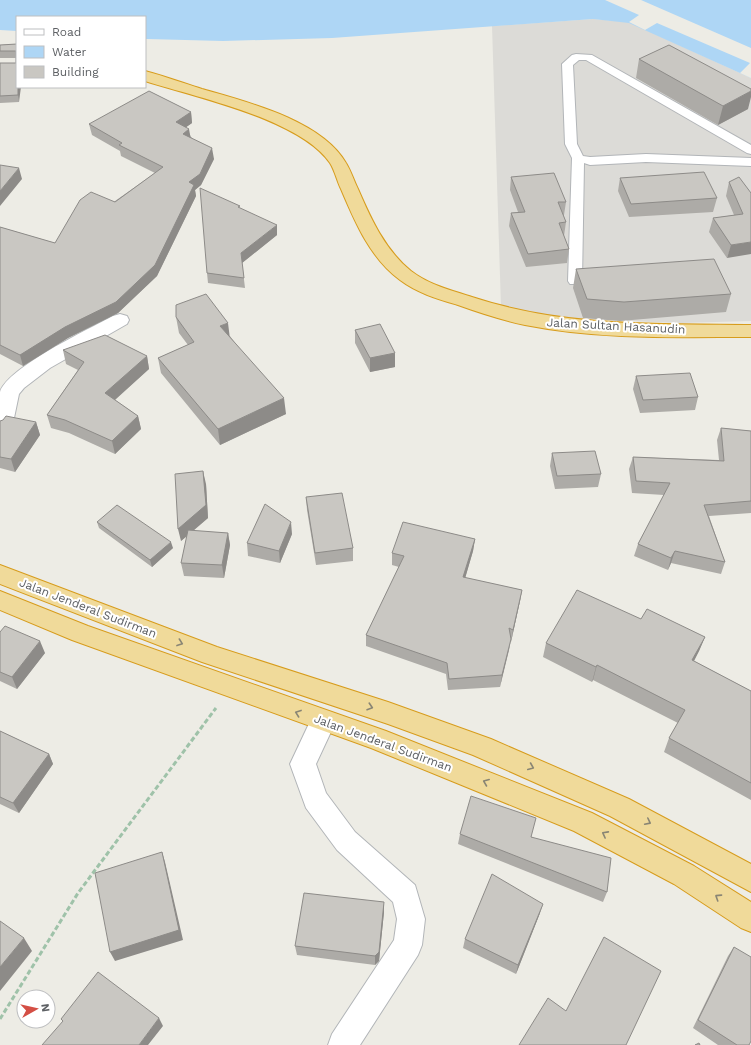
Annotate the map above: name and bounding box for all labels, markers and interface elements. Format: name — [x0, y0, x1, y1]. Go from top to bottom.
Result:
legend — [16, 16, 146, 88]
text: Road — [52, 25, 81, 39]
text: Water — [52, 45, 87, 59]
text: Building — [52, 65, 99, 79]
street label: Jalan Sultan Hasanudin — [546, 315, 686, 337]
street label: Jalan Jenderal Sudirman — [17, 575, 159, 641]
one-way arrow — [177, 639, 184, 647]
one-way arrow — [366, 702, 373, 711]
one-way arrow — [295, 709, 302, 717]
street label: Jalan Jenderal Sudirman — [312, 712, 454, 774]
one-way arrow — [527, 763, 534, 771]
one-way arrow — [482, 779, 490, 787]
one-way arrow — [644, 817, 652, 825]
one-way arrow — [602, 831, 609, 838]
one-way arrow — [715, 894, 722, 902]
north arrow — [16, 989, 56, 1029]
text: N — [38, 1003, 52, 1013]

